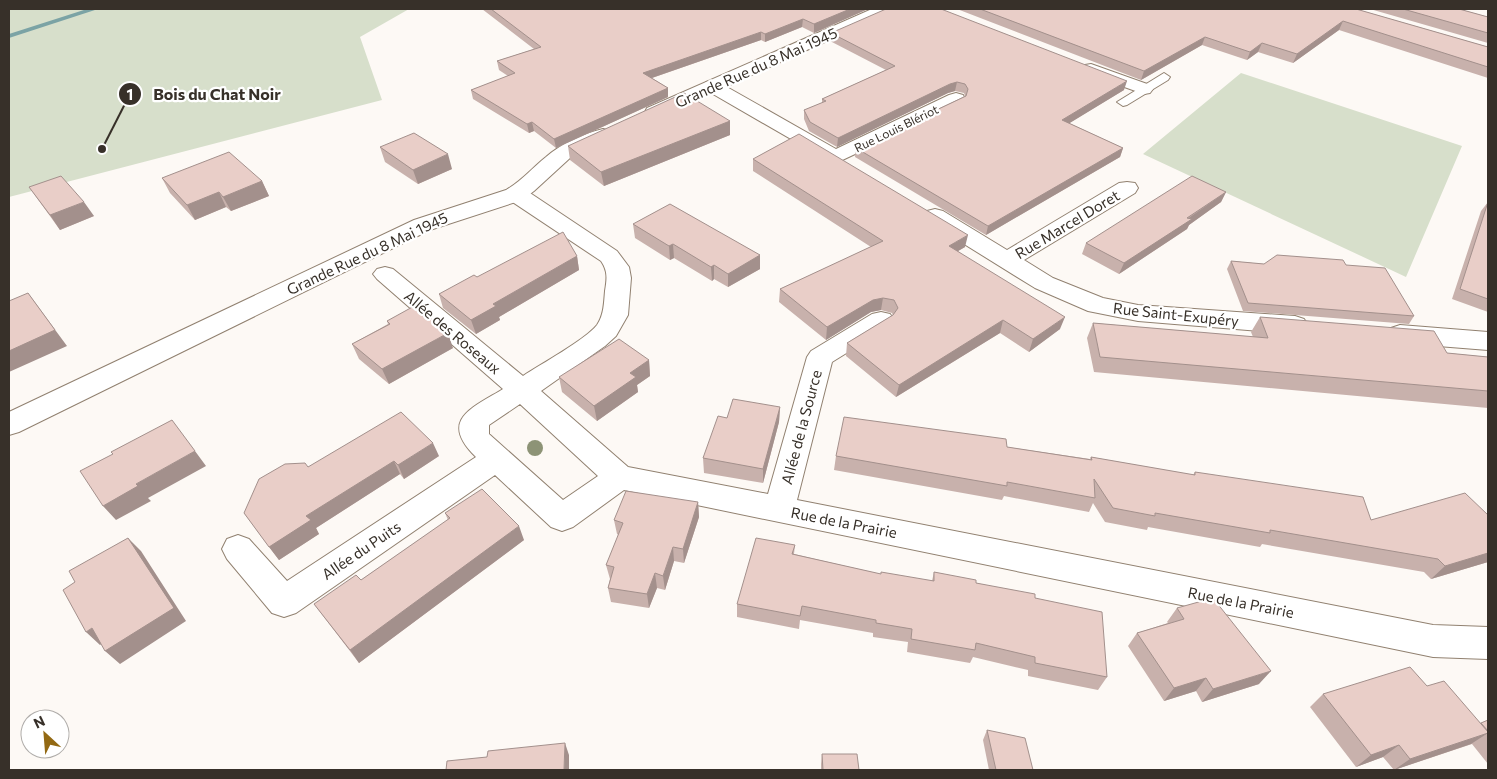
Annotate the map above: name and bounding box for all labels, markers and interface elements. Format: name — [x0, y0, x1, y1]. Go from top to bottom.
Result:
street label: Grande Rue du 8 Mai 1945 — [672, 23, 840, 111]
callout: Bois du Chat Noir — [118, 79, 291, 110]
text: Bois du Chat Noir — [153, 84, 281, 103]
text: 1 — [127, 85, 133, 103]
street label: Rue Louis Blériot — [852, 102, 940, 154]
street label: Rue Marcel Doret — [1012, 186, 1122, 262]
street label: Grande Rue du 8 Mai 1945 — [284, 208, 450, 298]
street label: Allée des Roseaux — [401, 286, 505, 378]
street label: Rue Saint-Exupéry — [1112, 298, 1240, 330]
street label: Allée de la Source — [777, 368, 825, 486]
street label: Rue de la Prairie — [789, 503, 899, 541]
street label: Allée du Puits — [318, 517, 404, 583]
street label: Rue de la Prairie — [1186, 583, 1296, 621]
north arrow — [20, 709, 70, 759]
text: N — [31, 712, 48, 732]

